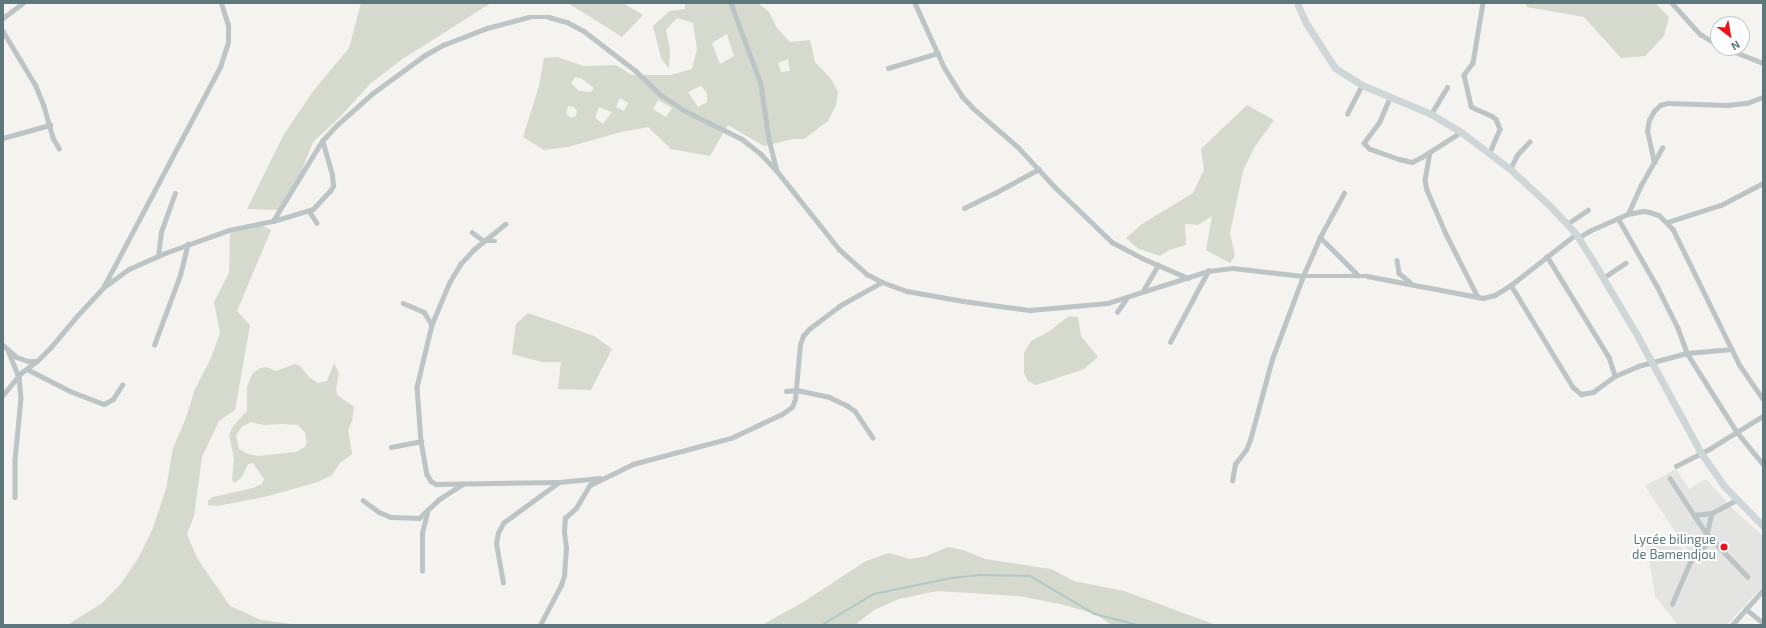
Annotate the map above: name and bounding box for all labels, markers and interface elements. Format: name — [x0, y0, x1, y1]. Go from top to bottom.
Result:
north arrow — [1710, 16, 1750, 56]
text: N — [1729, 38, 1743, 53]
place label: Lycée bilingue de Bamendjou — [1632, 532, 1716, 563]
marker: Lycée bilingue de Bamendjou — [1719, 542, 1729, 552]

